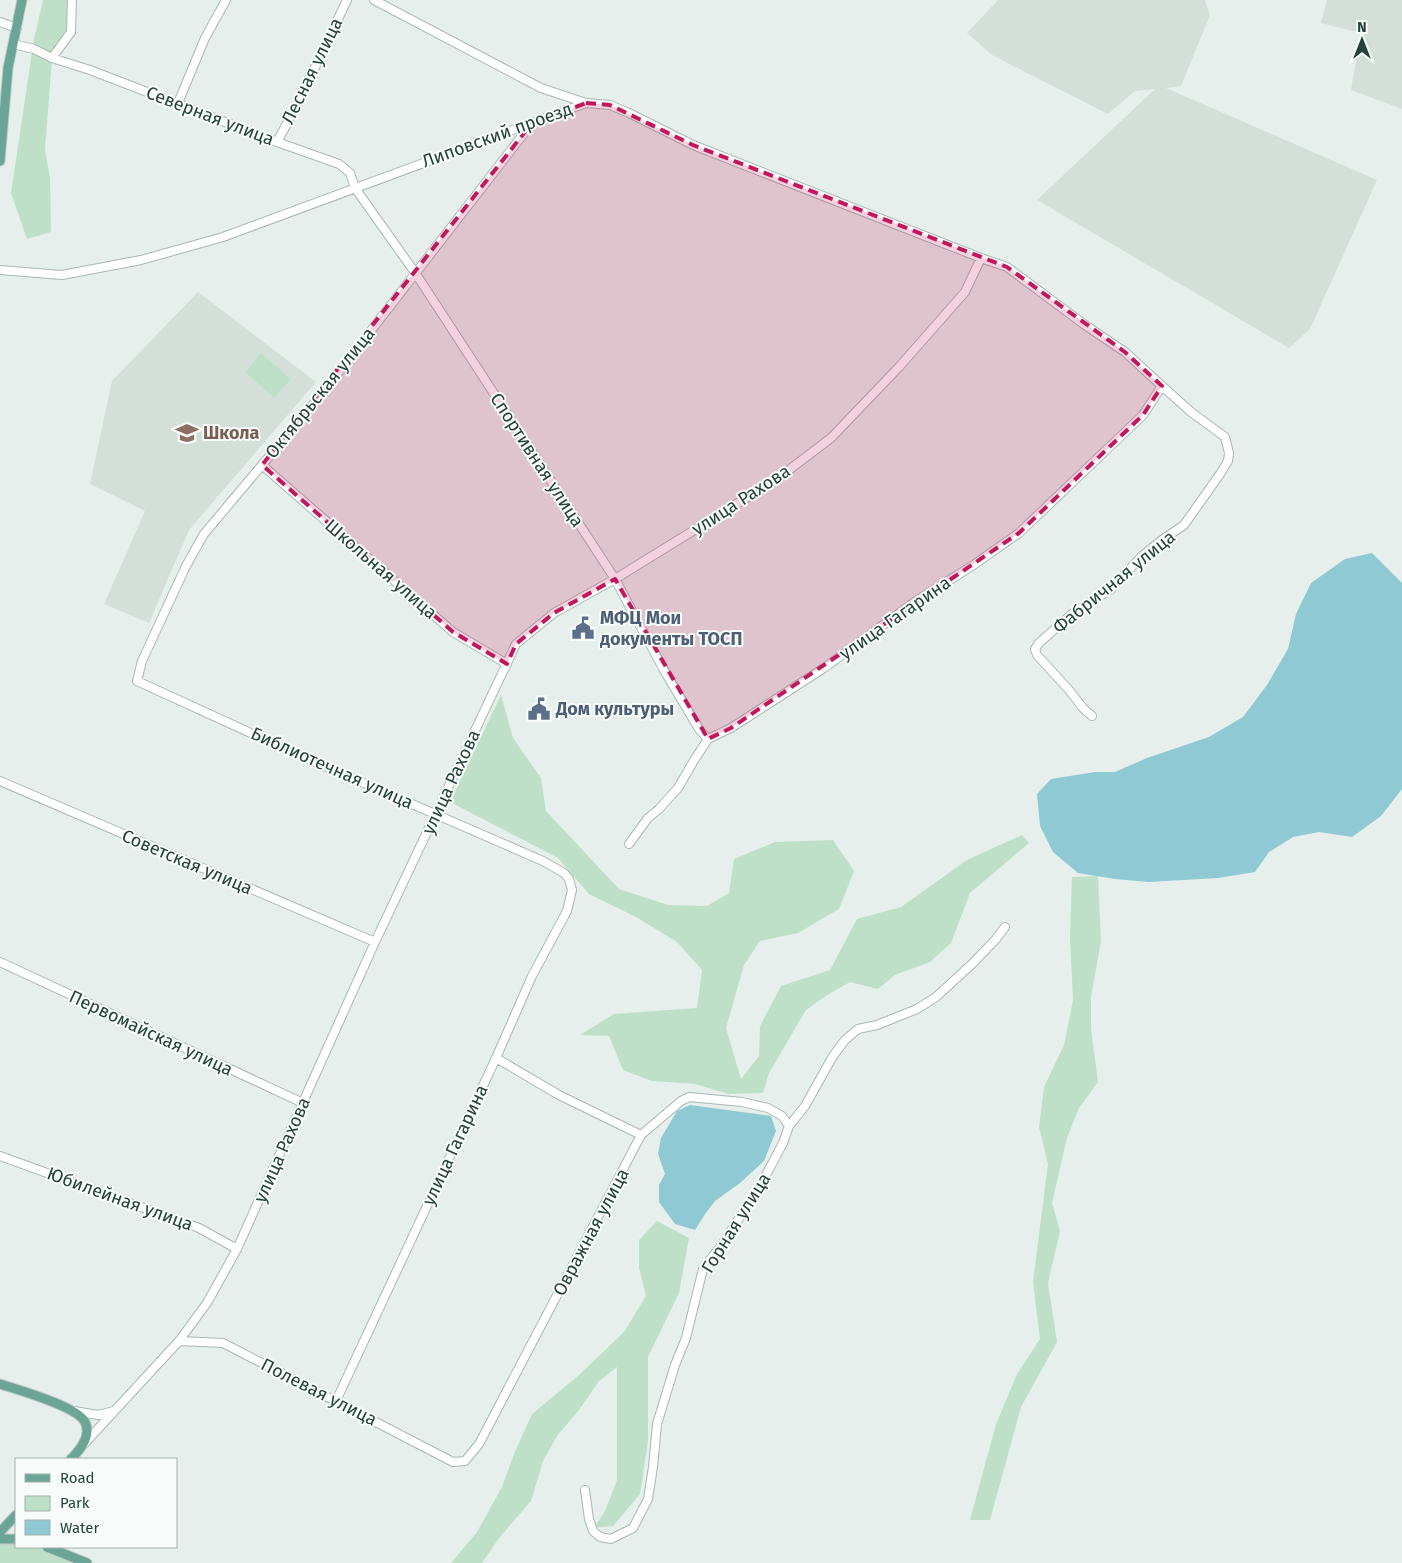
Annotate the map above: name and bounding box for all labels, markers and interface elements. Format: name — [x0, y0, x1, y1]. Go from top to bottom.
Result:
street label: Лесная улица — [277, 14, 347, 128]
north arrow — [1337, 15, 1387, 65]
text: N — [1357, 19, 1367, 36]
street label: Северная улица — [143, 81, 277, 151]
street label: Липовский проезд — [419, 98, 575, 172]
street label: Октябрьская улица — [260, 323, 380, 463]
street label: Спортивная улица — [485, 389, 589, 531]
school or university icon: Школа — [174, 420, 200, 446]
place label: Школа — [203, 422, 260, 444]
street label: улица Рахова — [688, 460, 794, 540]
street label: Школьная улица — [321, 514, 441, 624]
street label: Фабричная улица — [1048, 526, 1180, 638]
street label: улица Гагарина — [835, 571, 955, 665]
place label: МФЦ Мои документы ТОСП — [600, 607, 742, 650]
public building icon: МФЦ Мои документы ТОСП — [570, 615, 596, 641]
public building icon: Дом культуры — [526, 696, 552, 722]
place label: Дом культуры — [555, 698, 674, 720]
street label: Библиотечная улица — [247, 722, 417, 814]
street label: улица Рахова — [417, 726, 485, 838]
street label: Советская улица — [118, 825, 256, 899]
street label: Первомайская улица — [66, 985, 236, 1081]
street label: улица Гагарина — [417, 1081, 493, 1209]
street label: улица Рахова — [249, 1094, 315, 1206]
street label: Юбилейная улица — [44, 1162, 196, 1236]
street label: Овражная улица — [548, 1165, 634, 1299]
street label: Горная улица — [697, 1169, 775, 1277]
street label: Полевая улица — [257, 1353, 381, 1431]
legend — [15, 1458, 178, 1548]
text: Road — [60, 1469, 95, 1487]
text: Park — [60, 1494, 90, 1512]
text: Water — [60, 1519, 99, 1537]

